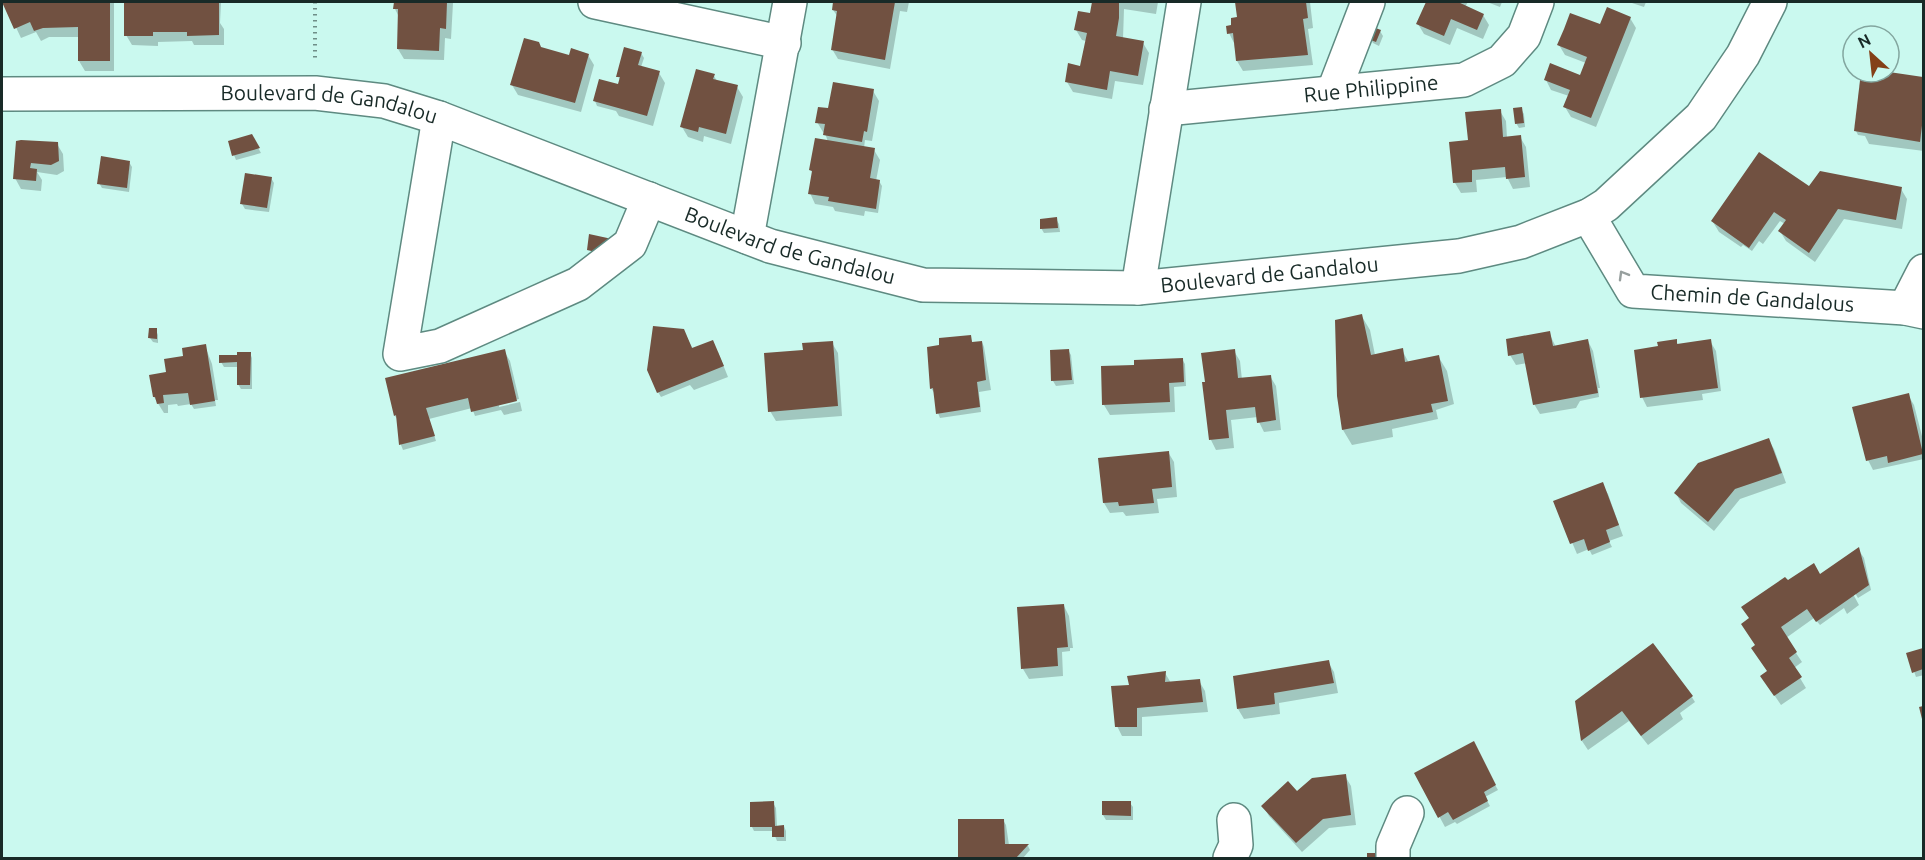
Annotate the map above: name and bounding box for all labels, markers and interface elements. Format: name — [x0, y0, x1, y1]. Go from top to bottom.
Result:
north arrow — [1841, 24, 1901, 84]
text: N — [1855, 30, 1874, 51]
street label: Rue Philippine — [1303, 70, 1439, 107]
street label: Boulevard de Gandalou — [220, 80, 441, 128]
street label: Boulevard de Gandalou — [682, 201, 898, 288]
street label: Boulevard de Gandalou — [1159, 251, 1380, 297]
one-way arrow — [1619, 271, 1631, 281]
street label: Chemin de Gandalous — [1650, 279, 1855, 316]

